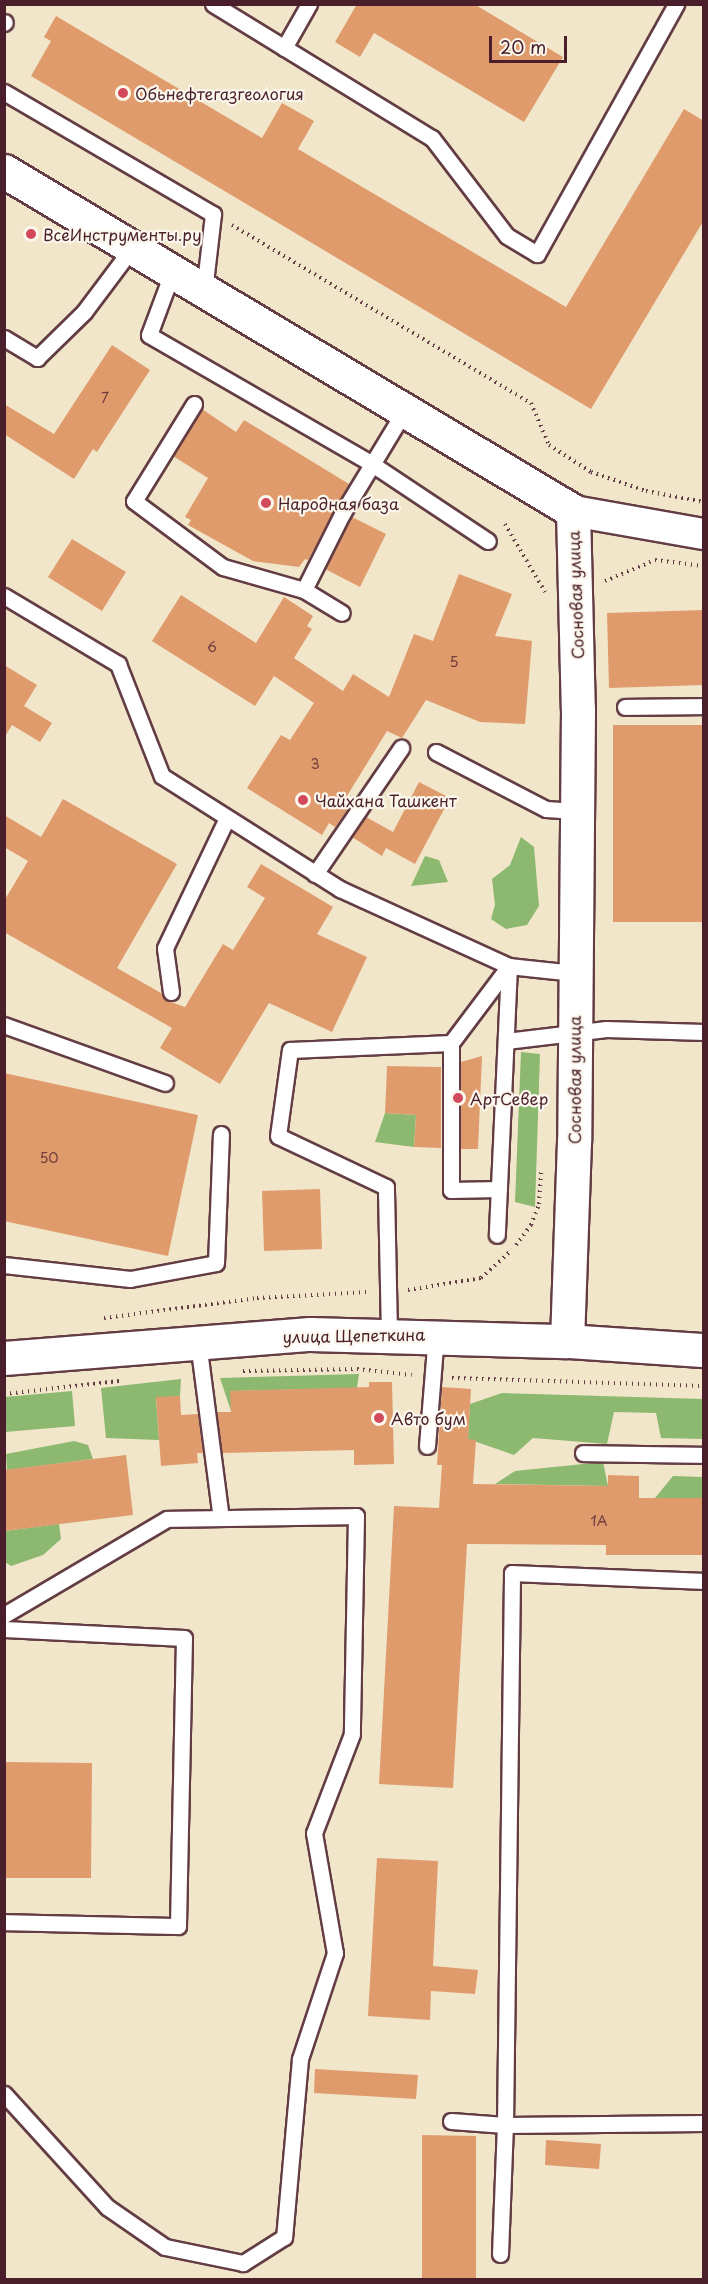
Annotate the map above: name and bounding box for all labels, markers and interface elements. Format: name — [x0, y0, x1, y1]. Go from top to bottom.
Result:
scale bar — [492, 24, 570, 62]
text: 20 m — [500, 33, 546, 60]
place label: Обьнефтегазгеология — [135, 83, 304, 103]
marker: Обьнефтегазгеология — [116, 86, 130, 100]
place label: ВсеИнструменты.ру — [43, 224, 202, 244]
marker: ВсеИнструменты.ру — [24, 227, 38, 241]
house number: 7 — [101, 390, 109, 406]
place label: Народная база — [278, 493, 399, 513]
marker: Народная база — [259, 496, 273, 510]
street label: Сосновая улица — [563, 530, 587, 660]
house number: 6 — [207, 639, 217, 655]
house number: 5 — [449, 654, 459, 670]
house number: 3 — [310, 756, 320, 772]
place label: Чайхана Ташкент — [315, 790, 458, 810]
marker: Чайхана Ташкент — [296, 793, 310, 807]
street label: Сосновая улица — [564, 1015, 584, 1145]
place label: АртСевер — [470, 1088, 548, 1108]
marker: АртСевер — [451, 1091, 465, 1105]
house number: 50 — [39, 1150, 59, 1166]
street label: улица Щепеткина — [282, 1324, 426, 1346]
place label: Авто бум — [391, 1408, 466, 1428]
marker: Авто бум — [372, 1411, 386, 1425]
house number: 1А — [590, 1513, 608, 1529]

